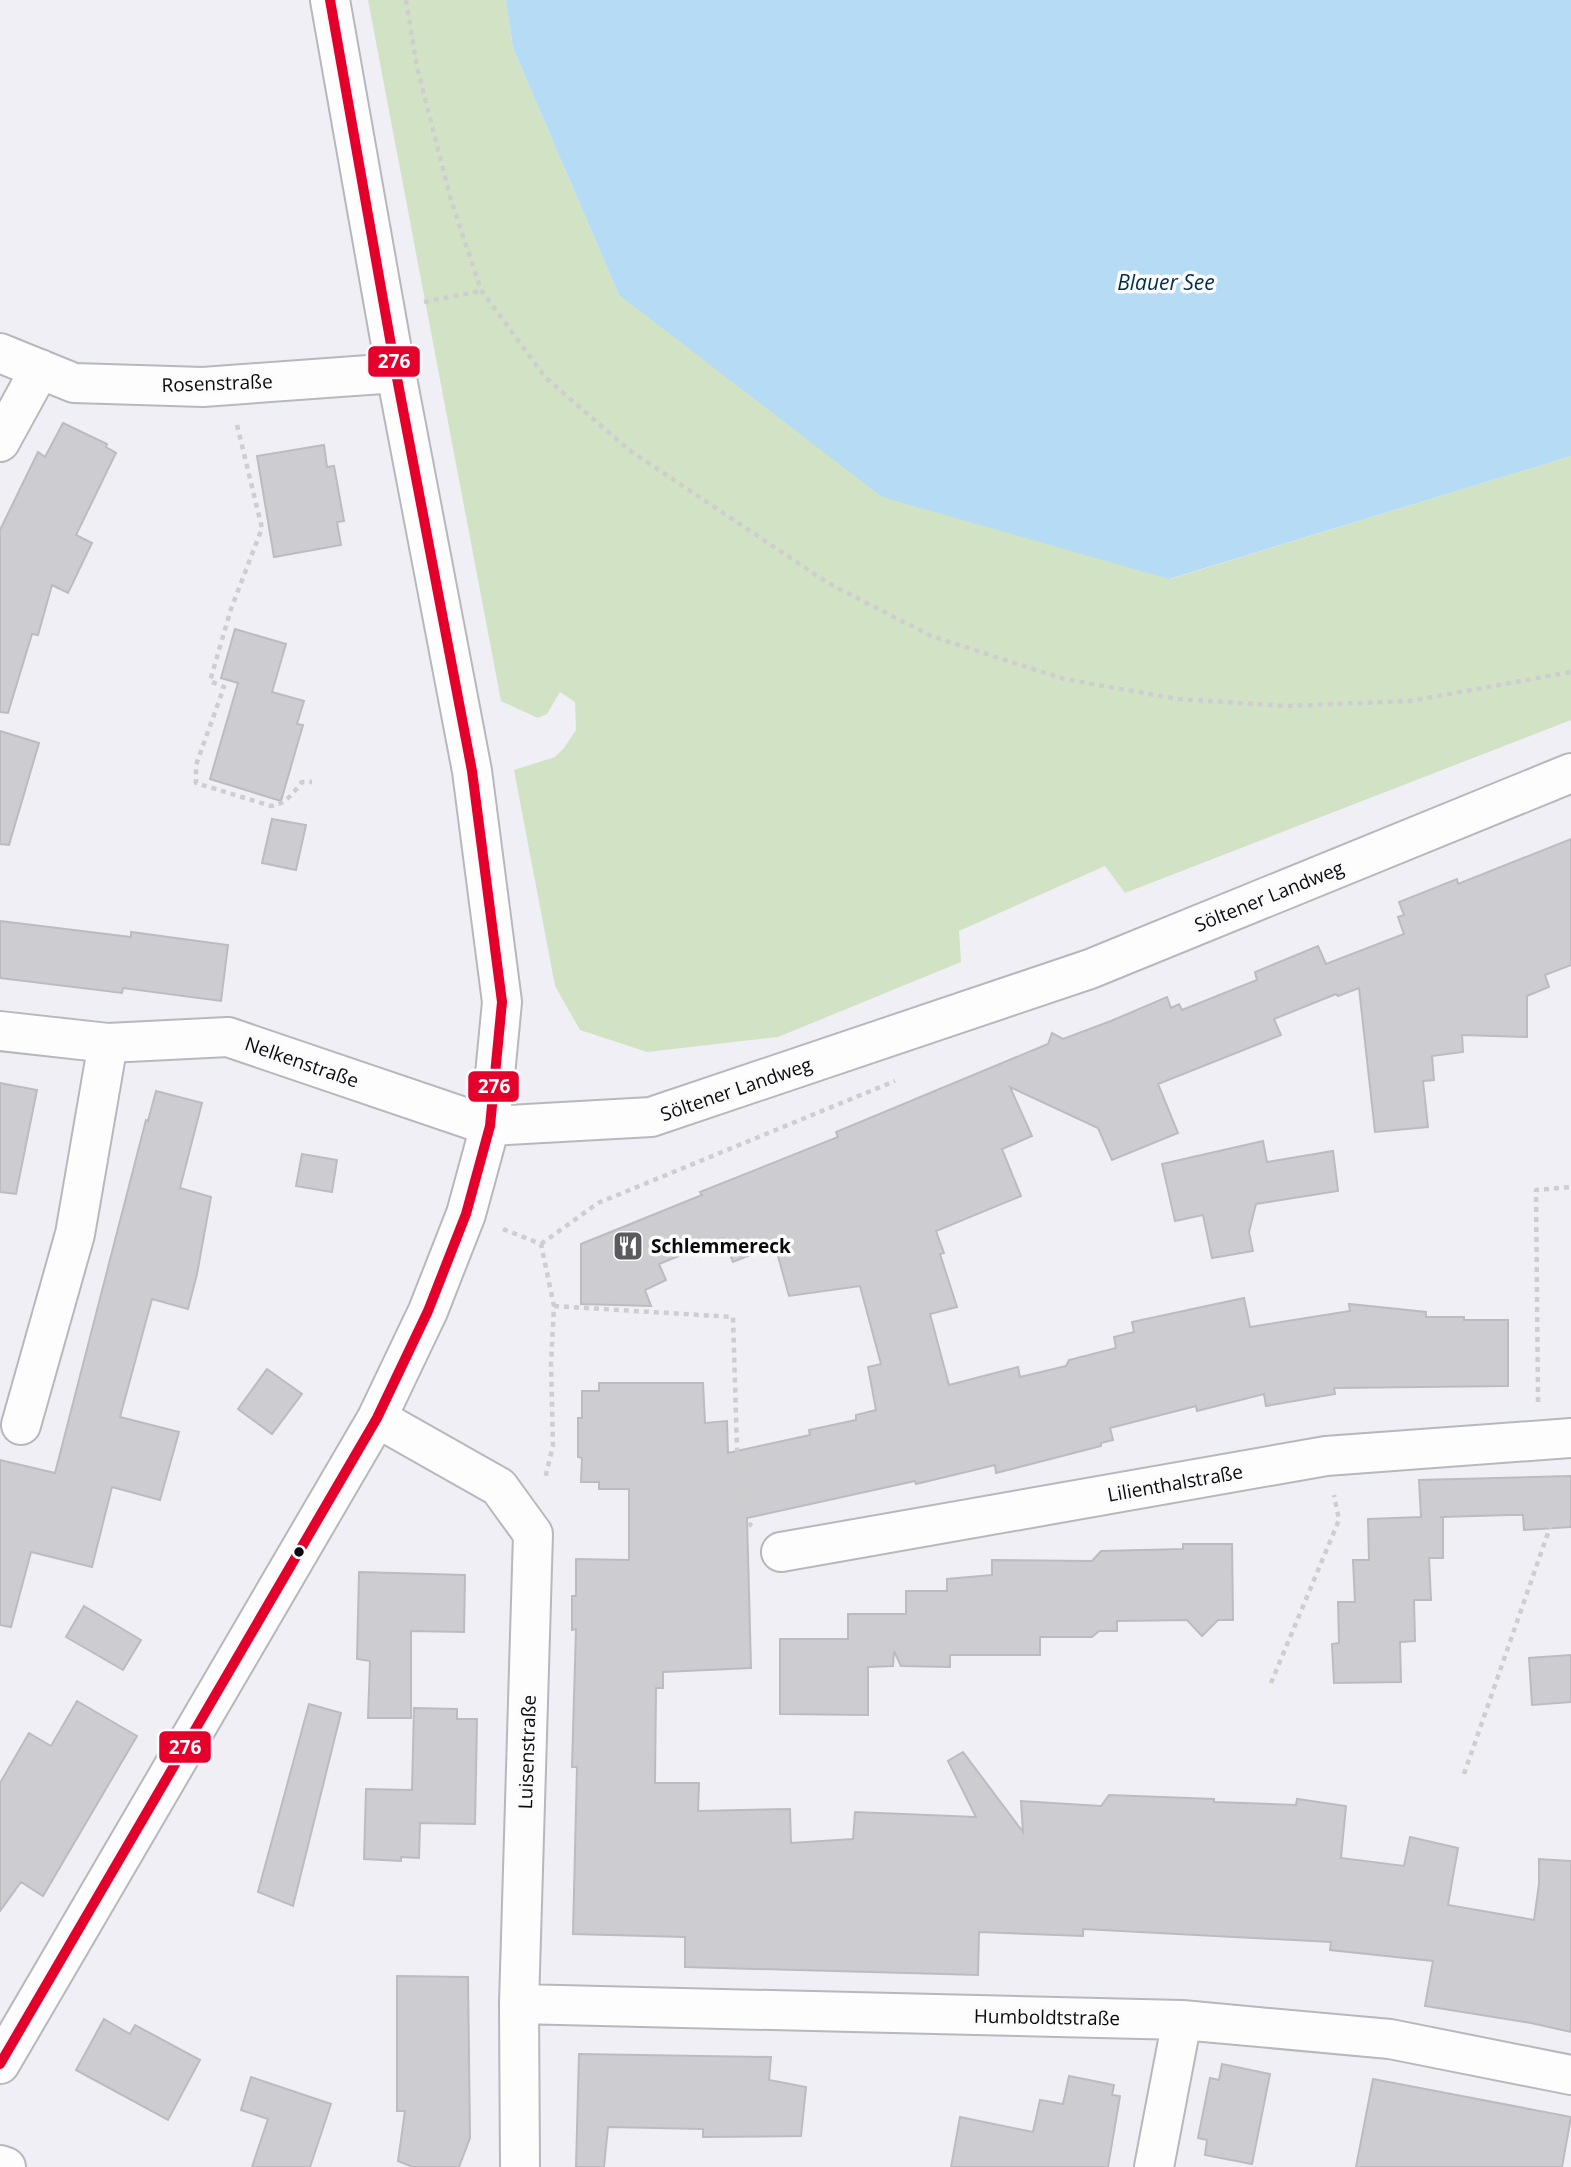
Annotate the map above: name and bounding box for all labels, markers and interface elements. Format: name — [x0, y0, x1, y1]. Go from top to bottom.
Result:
water label: Blauer See — [1117, 268, 1215, 296]
line badge: 276 — [367, 345, 421, 378]
text: 276 — [378, 348, 410, 374]
street label: Rosenstraße — [161, 368, 273, 398]
street label: Söltener Landweg — [1191, 854, 1347, 938]
street label: Nelkenstraße — [242, 1030, 362, 1094]
street label: Söltener Landweg — [657, 1051, 815, 1127]
line badge: 276 — [467, 1070, 520, 1103]
text: 276 — [478, 1073, 510, 1099]
restaurant icon: Schlemmereck — [611, 1229, 645, 1263]
place label: Schlemmereck — [651, 1233, 791, 1259]
street label: Lilienthalstraße — [1105, 1458, 1245, 1508]
unlabelled marker — [292, 1545, 306, 1559]
street label: Luisenstraße — [512, 1694, 542, 1810]
line badge: 276 — [158, 1730, 212, 1764]
text: 276 — [169, 1734, 201, 1760]
street label: Humboldtstraße — [974, 2003, 1120, 2031]

